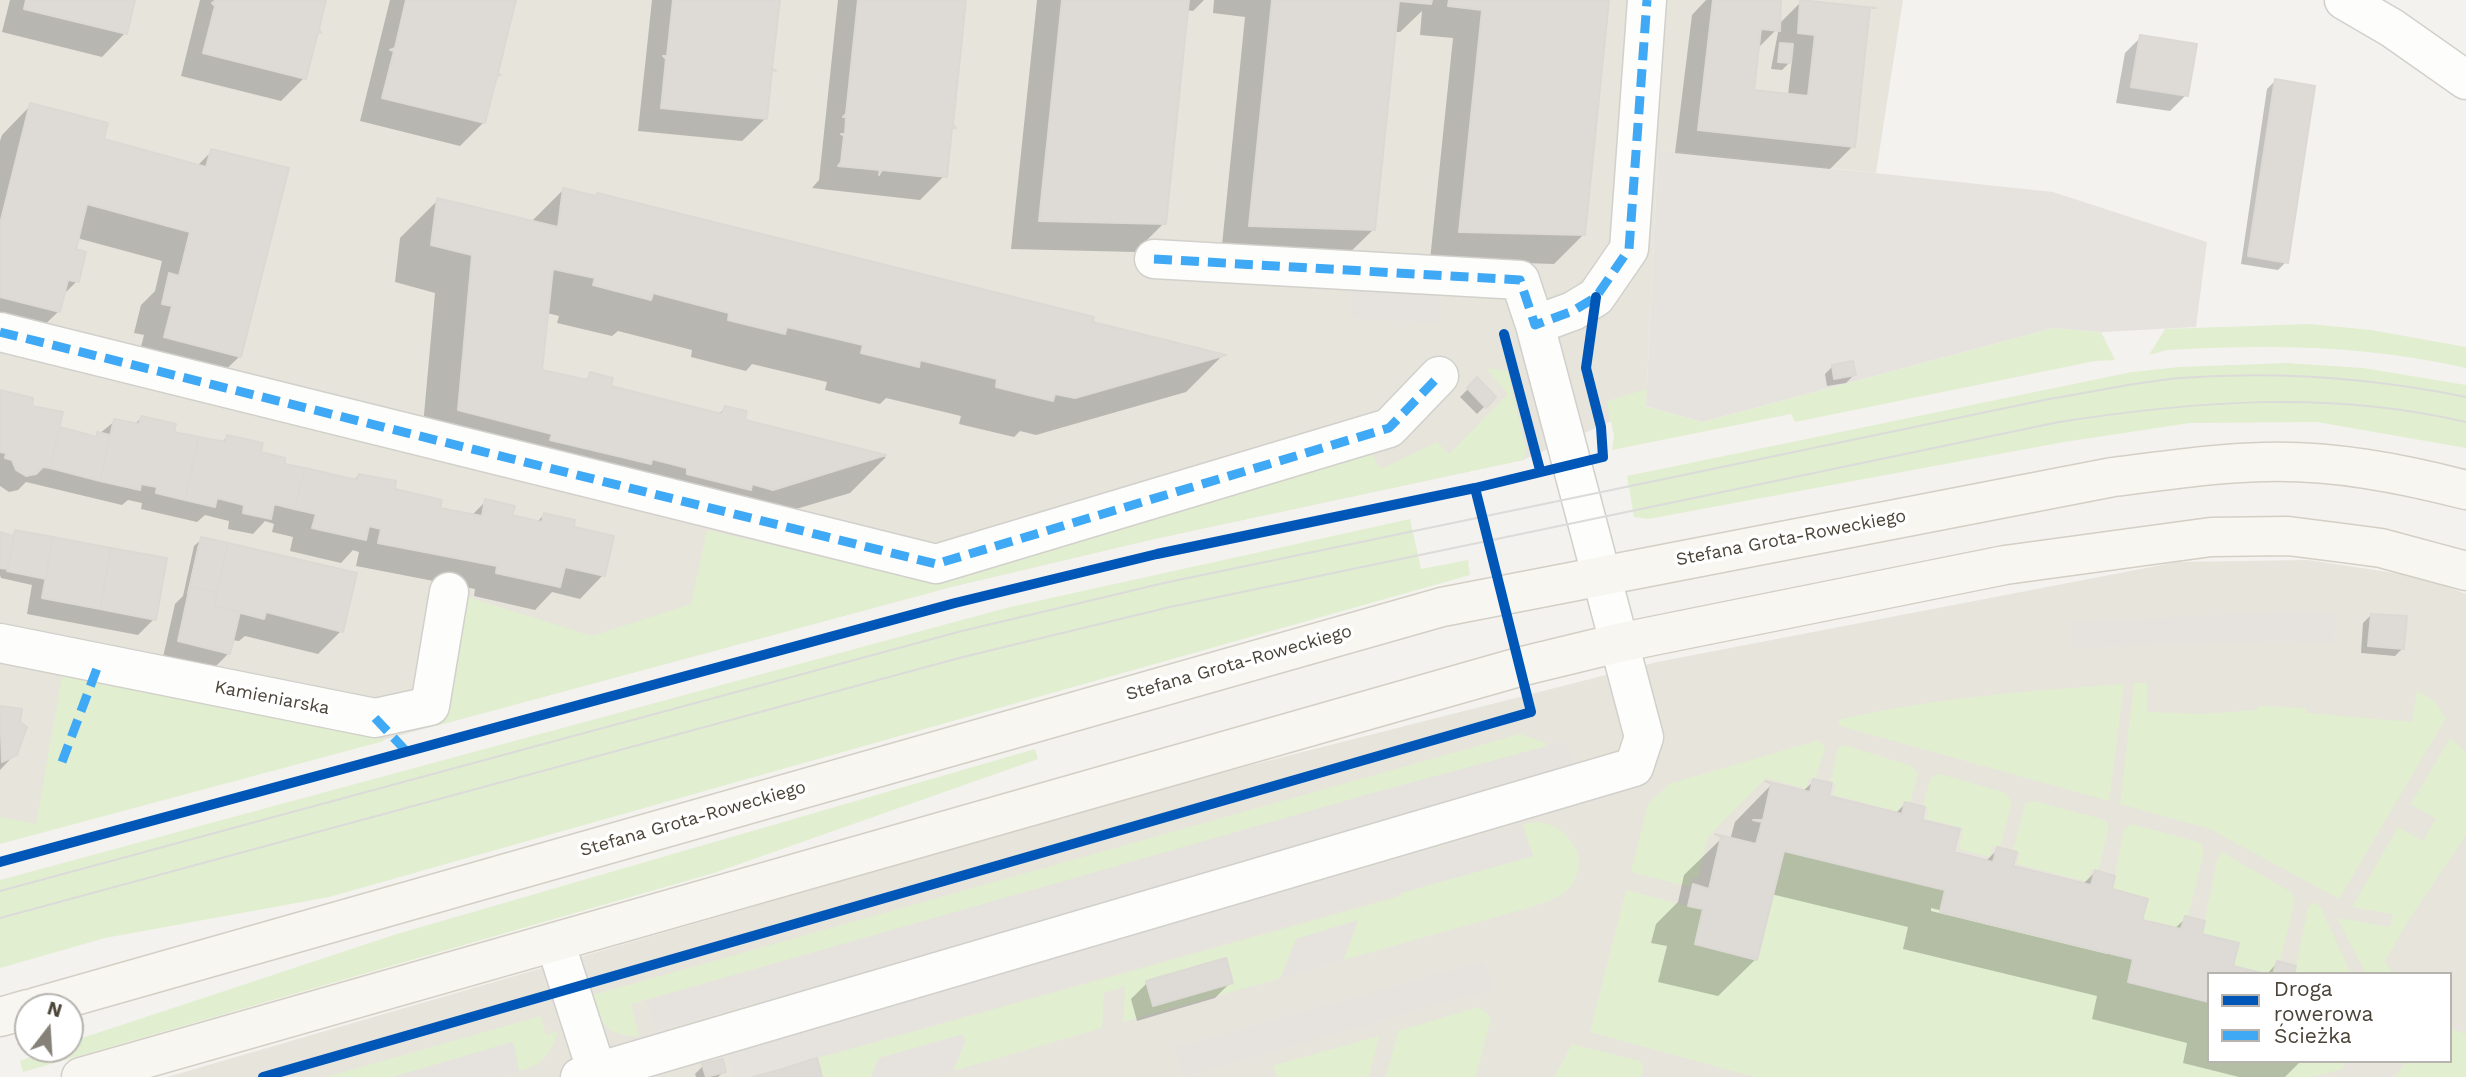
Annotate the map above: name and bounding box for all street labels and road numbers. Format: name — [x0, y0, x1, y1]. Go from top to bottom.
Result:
street label: Stefana Grota-Roweckiego — [1674, 505, 1908, 571]
street label: Stefana Grota-Roweckiego — [1124, 620, 1354, 706]
street label: Kamieniarska — [213, 676, 331, 720]
street label: Stefana Grota-Roweckiego — [578, 776, 808, 862]

